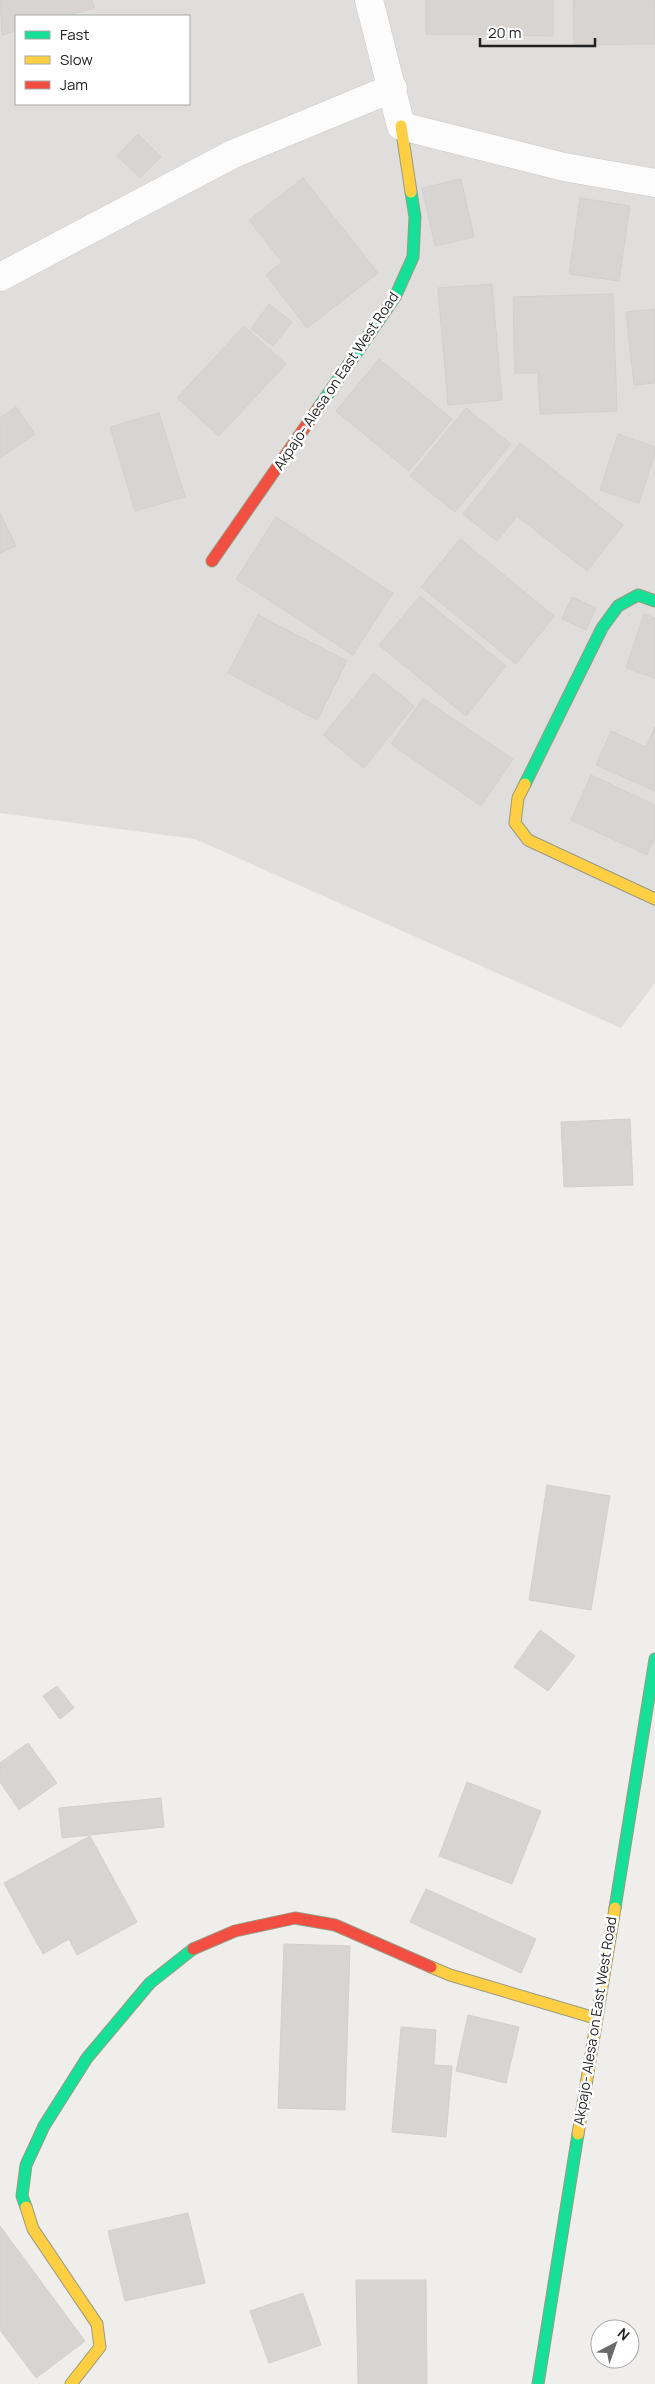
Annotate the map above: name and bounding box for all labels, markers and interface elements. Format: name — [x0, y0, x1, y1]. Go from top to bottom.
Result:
legend — [15, 15, 190, 105]
scale bar — [480, 15, 595, 47]
text: 20 m — [488, 22, 521, 43]
text: Fast — [60, 24, 89, 45]
text: Slow — [60, 49, 93, 70]
text: Jam — [60, 74, 88, 95]
street label: Akpajo- Alesa on East West Road — [269, 288, 402, 473]
street label: Akpajo- Alesa on East West Road — [569, 1915, 620, 2127]
north arrow — [590, 2319, 640, 2369]
text: N — [614, 2323, 634, 2344]

